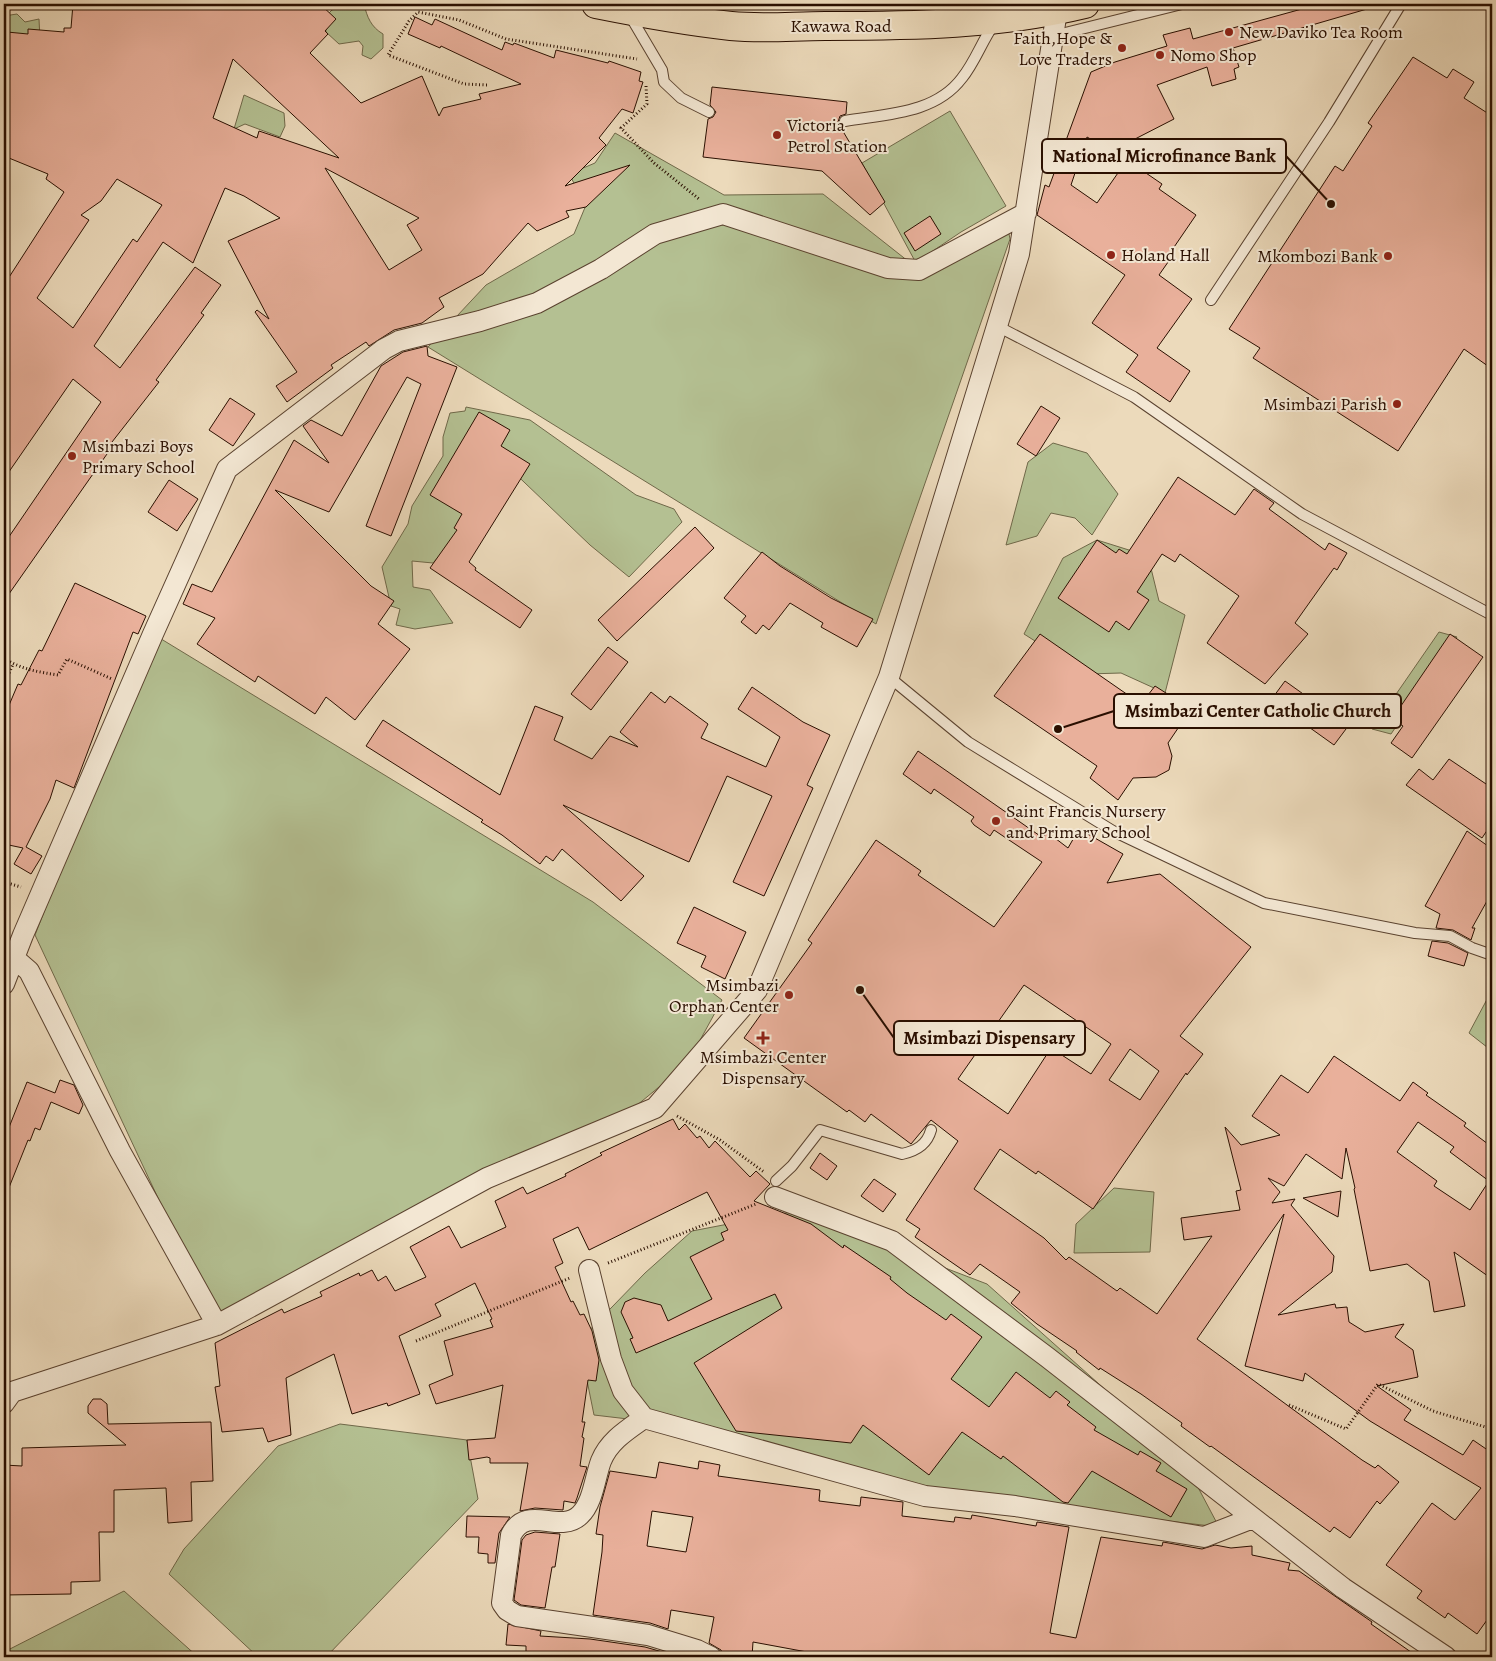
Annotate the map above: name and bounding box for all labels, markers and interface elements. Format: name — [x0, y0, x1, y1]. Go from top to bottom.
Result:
street label: Kawawa Road — [790, 14, 892, 38]
place label: New Daviko Tea Room — [1239, 20, 1403, 44]
place label: Faith,Hope & Love Traders — [1013, 26, 1112, 71]
marker: New Daviko Tea Room — [1223, 26, 1235, 38]
marker: Faith,Hope & Love Traders — [1116, 42, 1128, 54]
place label: Nomo Shop — [1170, 43, 1257, 67]
marker: Nomo Shop — [1154, 49, 1166, 61]
place label: Victoria Petrol Station — [786, 113, 888, 158]
marker: Victoria Petrol Station — [771, 129, 783, 141]
callout: National Microfinance Bank — [1042, 139, 1286, 173]
text: National Microfinance Bank — [1052, 143, 1276, 169]
place label: Holand Hall — [1121, 243, 1210, 267]
place label: Mkombozi Bank — [1257, 244, 1378, 268]
marker: Holand Hall — [1105, 249, 1117, 261]
marker: Mkombozi Bank — [1382, 250, 1394, 262]
place label: Msimbazi Parish — [1263, 392, 1387, 416]
marker: Msimbazi Parish — [1391, 398, 1403, 410]
place label: Msimbazi Boys Primary School — [82, 434, 195, 479]
marker: Msimbazi Boys Primary School — [66, 450, 78, 462]
callout: Msimbazi Center Catholic Church — [1114, 694, 1401, 728]
text: Msimbazi Center Catholic Church — [1125, 698, 1391, 724]
place label: Saint Francis Nursery and Primary School — [1006, 799, 1166, 844]
marker: Saint Francis Nursery and Primary School — [990, 815, 1002, 827]
place label: Msimbazi Orphan Center — [669, 973, 779, 1018]
marker: Msimbazi Orphan Center — [783, 989, 795, 1001]
callout: Msimbazi Dispensary — [894, 1021, 1085, 1055]
text: Msimbazi Dispensary — [903, 1025, 1076, 1051]
marker: Msimbazi Center Dispensary — [757, 1032, 769, 1044]
place label: Msimbazi Center Dispensary — [700, 1045, 826, 1090]

